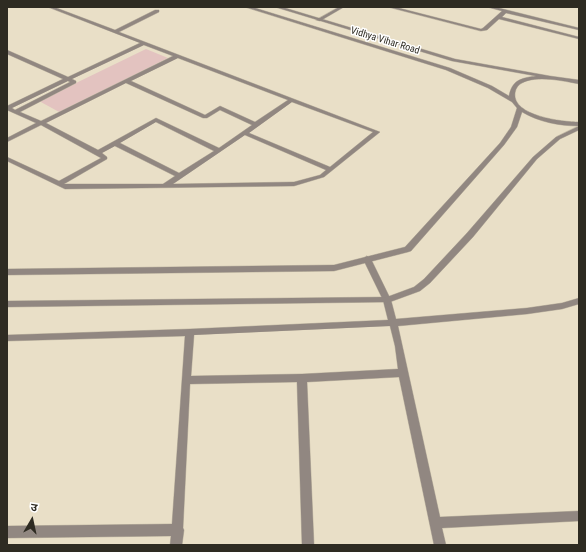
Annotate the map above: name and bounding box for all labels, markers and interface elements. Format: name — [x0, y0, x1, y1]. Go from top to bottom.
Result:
street label: Vidhya Vihar Road — [349, 25, 421, 57]
north arrow — [12, 500, 52, 540]
text: उ — [30, 501, 38, 515]

